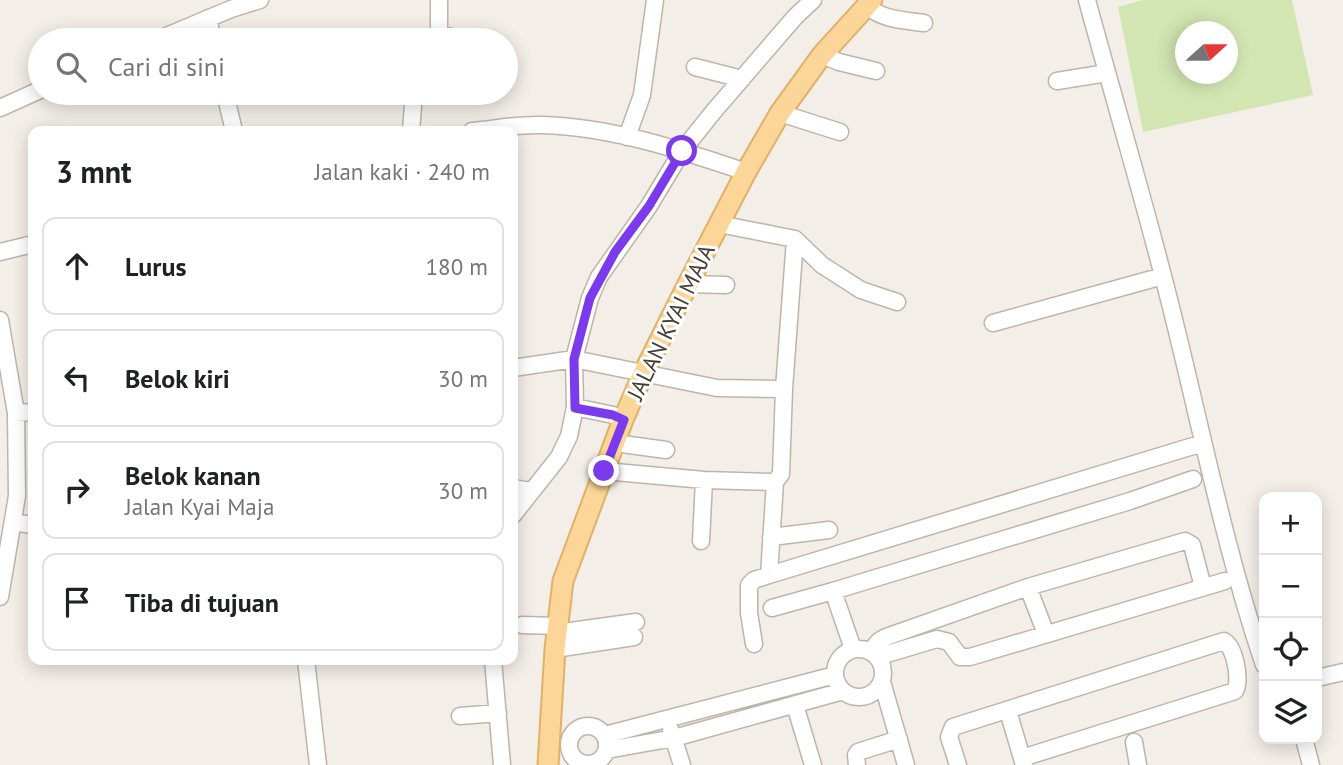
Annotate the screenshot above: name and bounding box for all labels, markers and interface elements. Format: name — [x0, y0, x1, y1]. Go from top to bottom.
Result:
north arrow — [1175, 21, 1238, 84]
search box — [28, 28, 518, 105]
icon: search — [52, 48, 90, 86]
text: Cari di sini — [108, 50, 225, 83]
route start — [666, 135, 697, 166]
text: 3 mnt — [56, 152, 132, 191]
text: Jalan kaki · 240 m — [315, 157, 490, 186]
street label: JALAN KYAI MAJA — [620, 239, 721, 405]
icon: ahead — [58, 247, 96, 285]
text: Lurus — [125, 250, 186, 283]
text: 180 m — [426, 252, 488, 281]
icon: left — [58, 359, 96, 397]
text: Belok kiri — [125, 362, 230, 395]
text: 30 m — [438, 364, 488, 393]
route end — [588, 455, 619, 486]
text: Belok kanan — [125, 459, 261, 492]
icon: right — [58, 471, 96, 509]
text: 30 m — [438, 476, 488, 505]
text: Jalan Kyai Maja — [125, 492, 274, 521]
map controls — [1259, 492, 1322, 744]
button: + — [1259, 492, 1322, 555]
button: − — [1259, 555, 1322, 618]
icon: arrive — [58, 583, 96, 621]
text: Tiba di tujuan — [125, 586, 279, 619]
button: locate — [1259, 618, 1322, 681]
button: layers — [1259, 681, 1322, 744]

